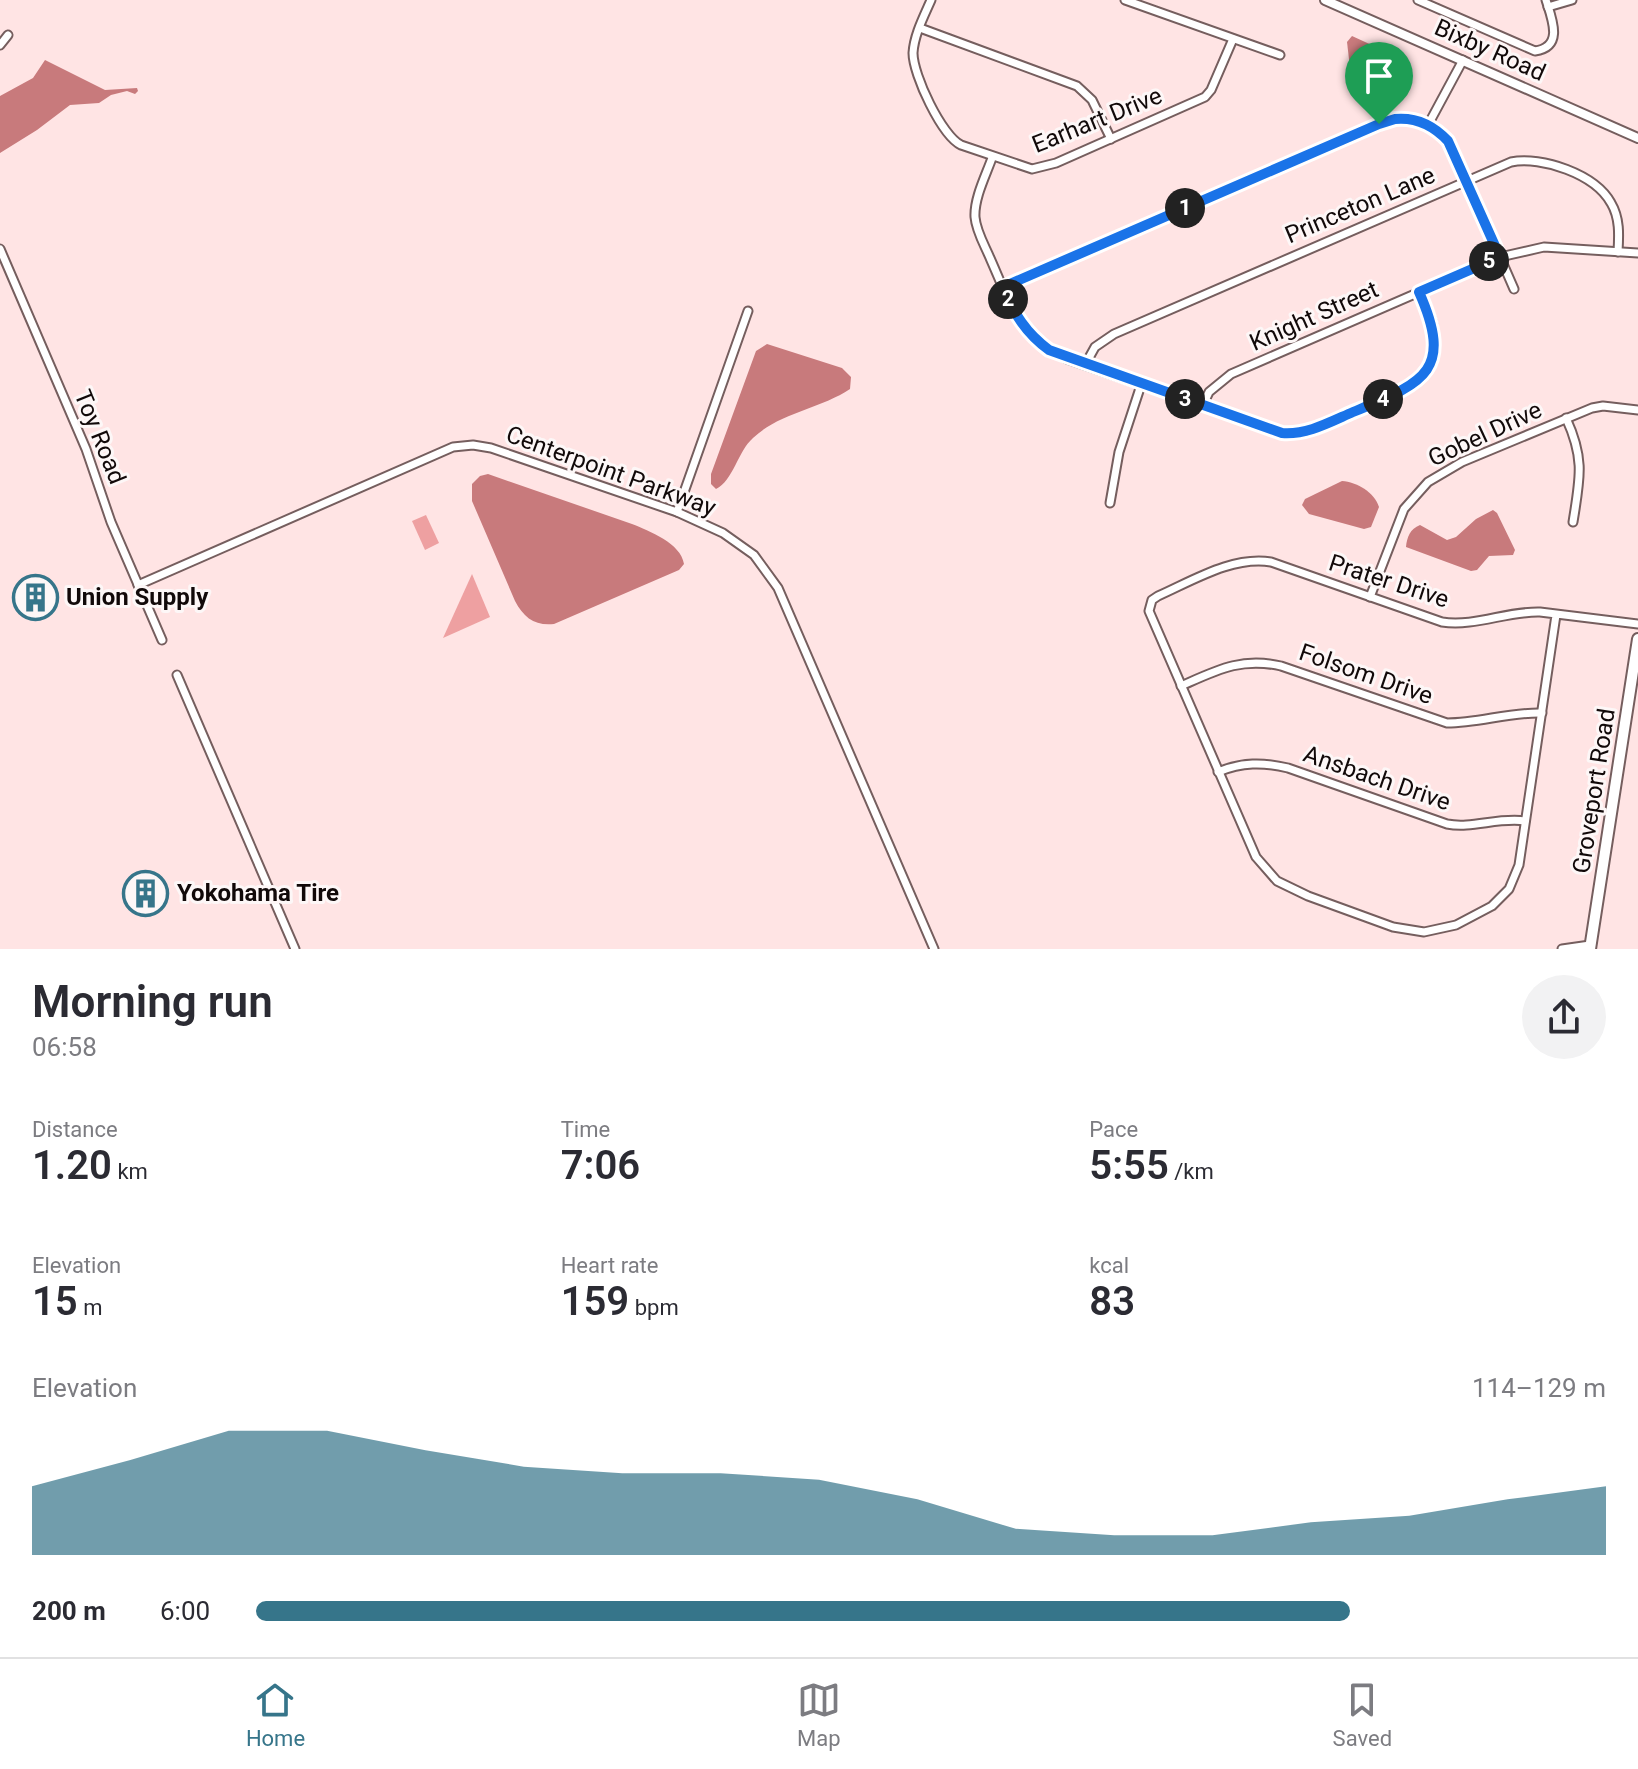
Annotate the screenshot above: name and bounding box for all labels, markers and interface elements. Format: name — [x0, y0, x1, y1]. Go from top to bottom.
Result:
street label: Bixby Road — [1430, 13, 1550, 87]
pin — [1345, 42, 1413, 124]
icon: arrive — [1357, 54, 1401, 98]
street label: Earhart Drive — [1028, 81, 1166, 159]
street label: Princeton Lane — [1281, 161, 1439, 249]
pin: 1 — [1165, 188, 1205, 228]
text: 1 — [1179, 195, 1191, 220]
pin: 5 — [1469, 241, 1509, 281]
text: 5 — [1483, 248, 1495, 273]
street label: Knight Street — [1245, 275, 1383, 357]
pin: 2 — [988, 279, 1028, 319]
text: 2 — [1002, 286, 1014, 311]
pin: 3 — [1165, 379, 1205, 419]
pin: 4 — [1363, 379, 1403, 419]
street label: Toy Road — [68, 386, 132, 488]
text: 3 — [1179, 386, 1191, 411]
text: 4 — [1377, 386, 1389, 411]
street label: Gobel Drive — [1424, 396, 1546, 472]
street label: Centerpoint Parkway — [502, 420, 720, 522]
street label: Prater Drive — [1325, 548, 1453, 614]
building icon: Union Supply — [11, 573, 59, 621]
place label: Union Supply — [66, 583, 209, 611]
street label: Folsom Drive — [1295, 638, 1437, 710]
street label: Groveport Road — [1567, 706, 1621, 876]
street label: Ansbach Drive — [1300, 740, 1454, 816]
building icon: Yokohama Tire — [122, 869, 170, 917]
place label: Yokohama Tire — [177, 879, 339, 907]
button: share — [1522, 975, 1606, 1059]
text: Morning run — [32, 976, 273, 1028]
text: 06:58 — [32, 1032, 97, 1062]
text: Distance — [32, 1117, 118, 1142]
text: Time — [561, 1117, 610, 1142]
text: Pace — [1089, 1117, 1138, 1142]
text: 1.20 — [32, 1142, 112, 1189]
text: 7:06 — [561, 1142, 640, 1189]
text: 5:55 — [1089, 1142, 1169, 1189]
text: km — [112, 1159, 148, 1184]
text: /km — [1169, 1159, 1214, 1184]
text: Elevation — [32, 1253, 121, 1278]
text: Heart rate — [561, 1253, 659, 1278]
text: kcal — [1089, 1253, 1129, 1278]
text: 15 — [32, 1278, 78, 1325]
text: 159 — [561, 1278, 629, 1325]
text: 83 — [1089, 1278, 1135, 1325]
text: m — [78, 1295, 102, 1320]
text: bpm — [629, 1295, 679, 1320]
text: Elevation — [32, 1373, 137, 1403]
text: 114–129 m — [1472, 1373, 1606, 1403]
text: 200 m — [32, 1596, 106, 1626]
text: 6:00 — [160, 1596, 210, 1626]
tab: Home — [246, 1678, 305, 1751]
tab: Map — [797, 1678, 841, 1751]
tab: Saved — [1333, 1678, 1392, 1751]

